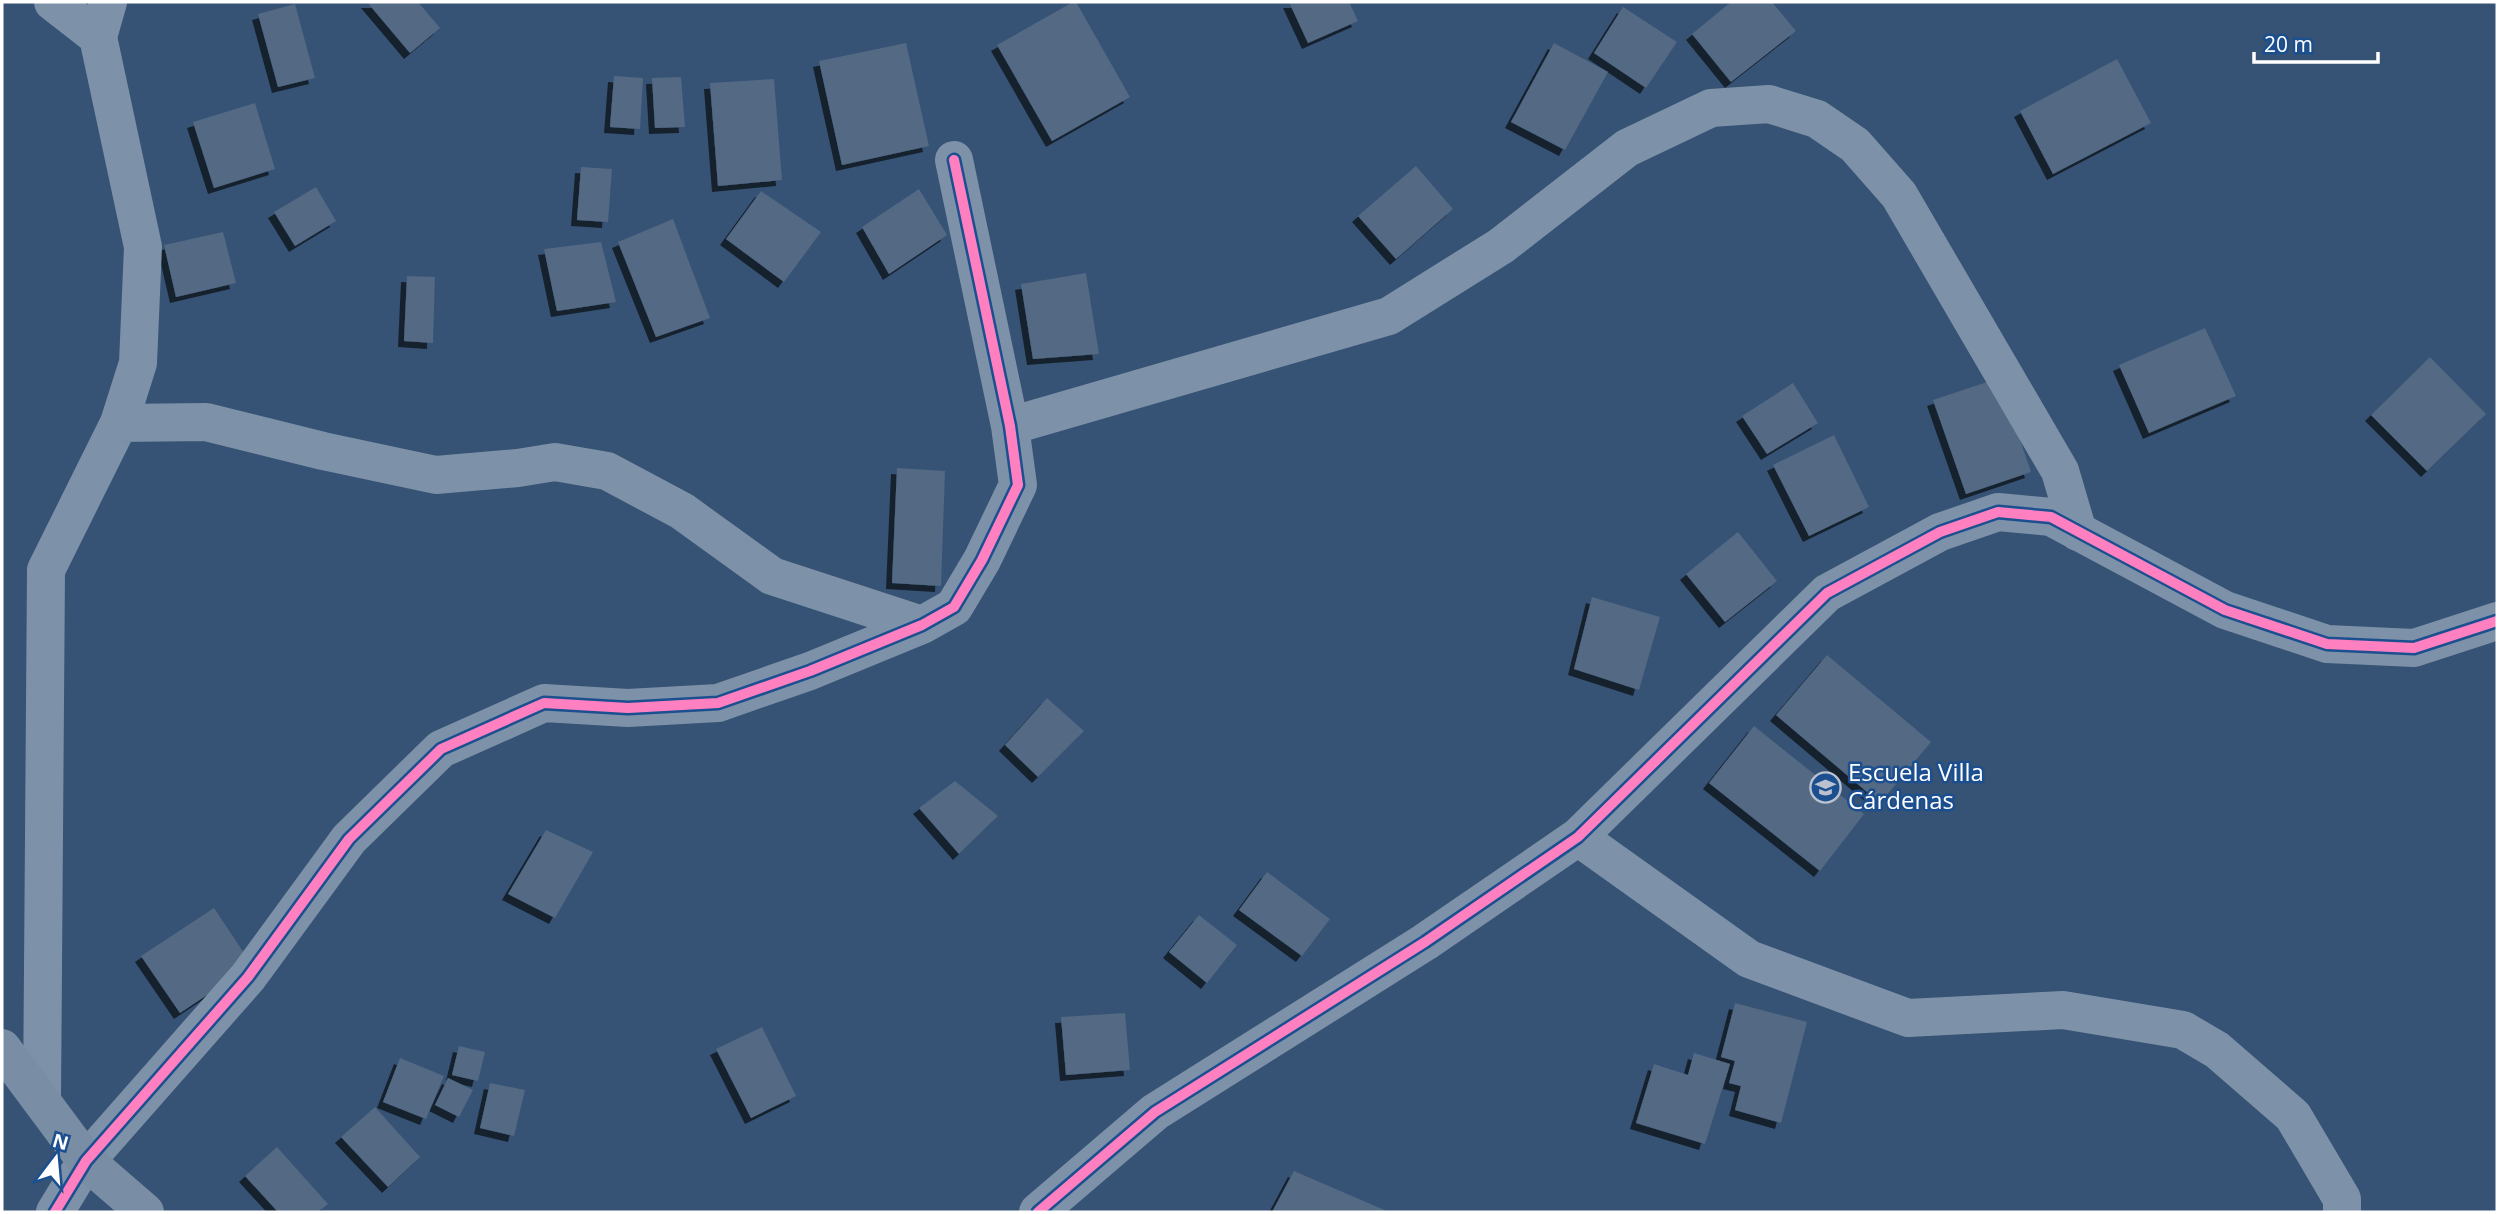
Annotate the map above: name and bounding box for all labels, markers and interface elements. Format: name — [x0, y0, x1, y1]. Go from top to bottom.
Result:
scale bar — [2254, 21, 2378, 65]
text: 20 m — [2264, 30, 2313, 58]
place label: Escuela Villa Cárdenas — [1848, 755, 1984, 816]
school or university icon: Escuela Villa Cárdenas — [1808, 770, 1842, 804]
north arrow — [21, 1123, 91, 1193]
text: N — [50, 1127, 72, 1156]

